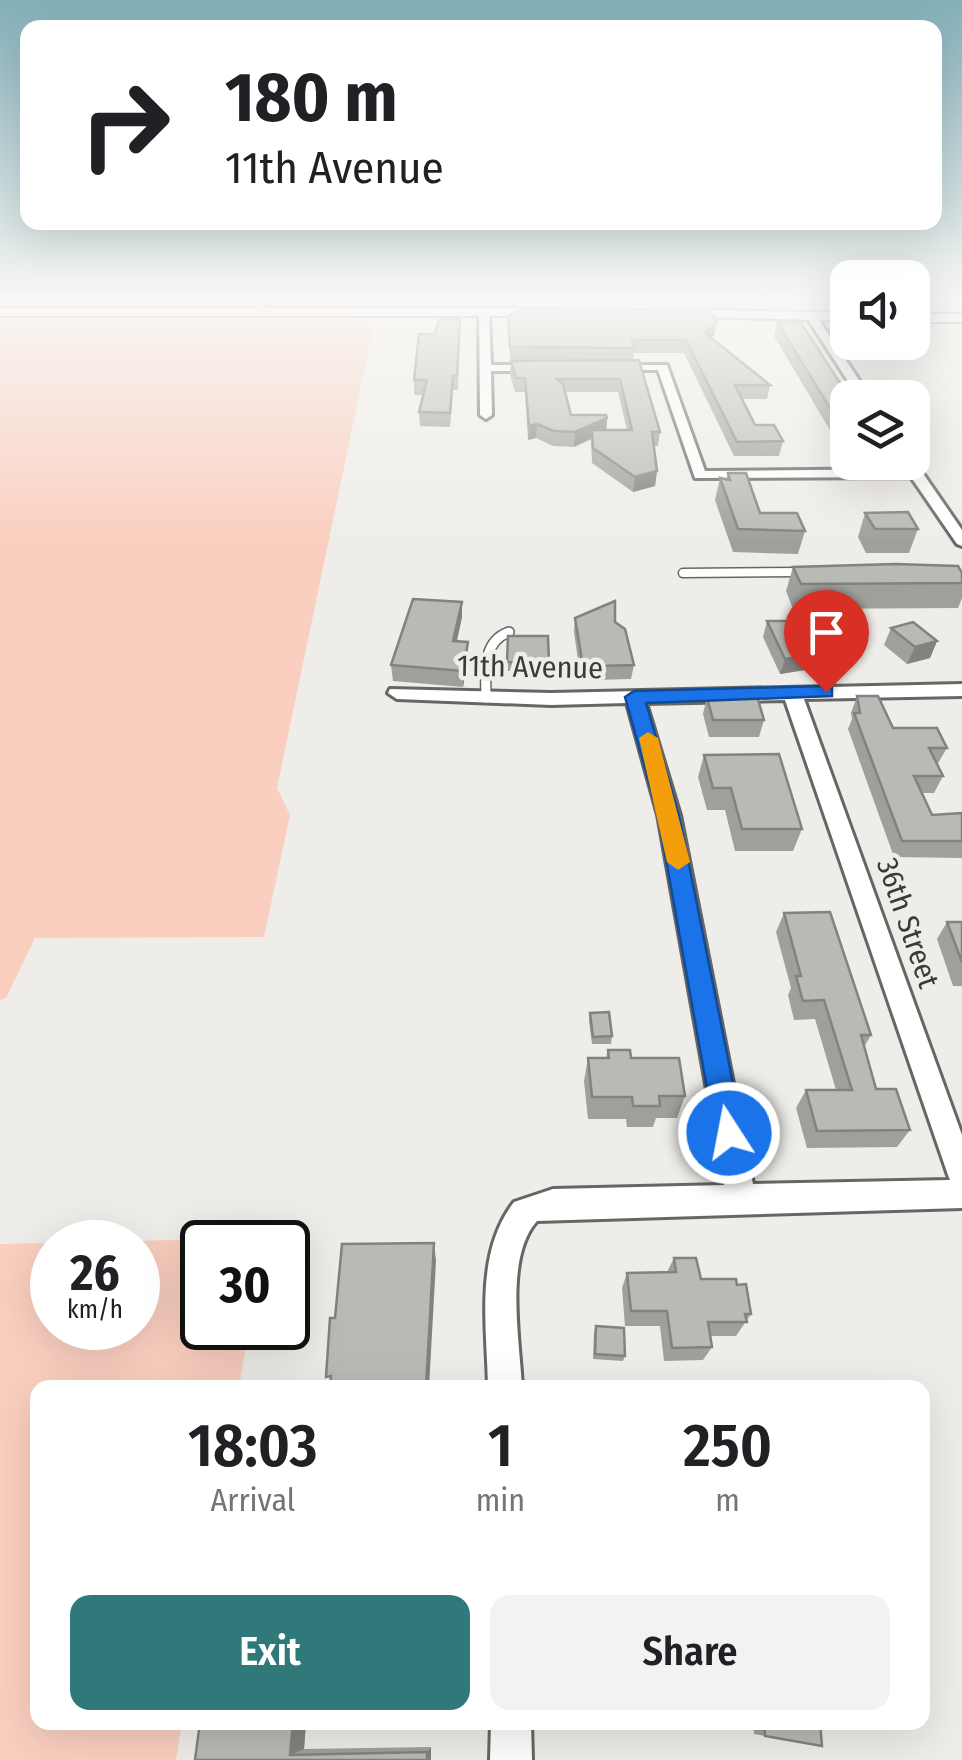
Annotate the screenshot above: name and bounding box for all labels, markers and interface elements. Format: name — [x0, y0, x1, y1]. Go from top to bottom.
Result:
text: 180 m — [225, 56, 398, 140]
icon: right — [60, 60, 190, 190]
text: 11th Avenue — [225, 141, 444, 195]
map controls — [830, 260, 930, 480]
button: sound — [830, 260, 930, 360]
button: layers — [830, 380, 930, 480]
pin — [784, 590, 869, 693]
icon: arrive — [799, 605, 854, 660]
street label: 11th Avenue — [457, 648, 603, 686]
street label: 36th Street — [869, 853, 947, 993]
position arrow — [677, 1081, 781, 1185]
speed limit sign: 30 — [180, 1220, 310, 1350]
text: 26 — [70, 1243, 120, 1303]
text: km/h — [67, 1295, 123, 1325]
text: 18:03 — [188, 1410, 318, 1482]
text: 1 — [488, 1410, 513, 1482]
text: 250 — [683, 1410, 772, 1482]
text: Arrival — [210, 1481, 295, 1519]
text: min — [476, 1481, 525, 1519]
text: m — [715, 1481, 740, 1519]
button: Exit — [70, 1595, 470, 1710]
button: Share — [490, 1595, 890, 1710]

